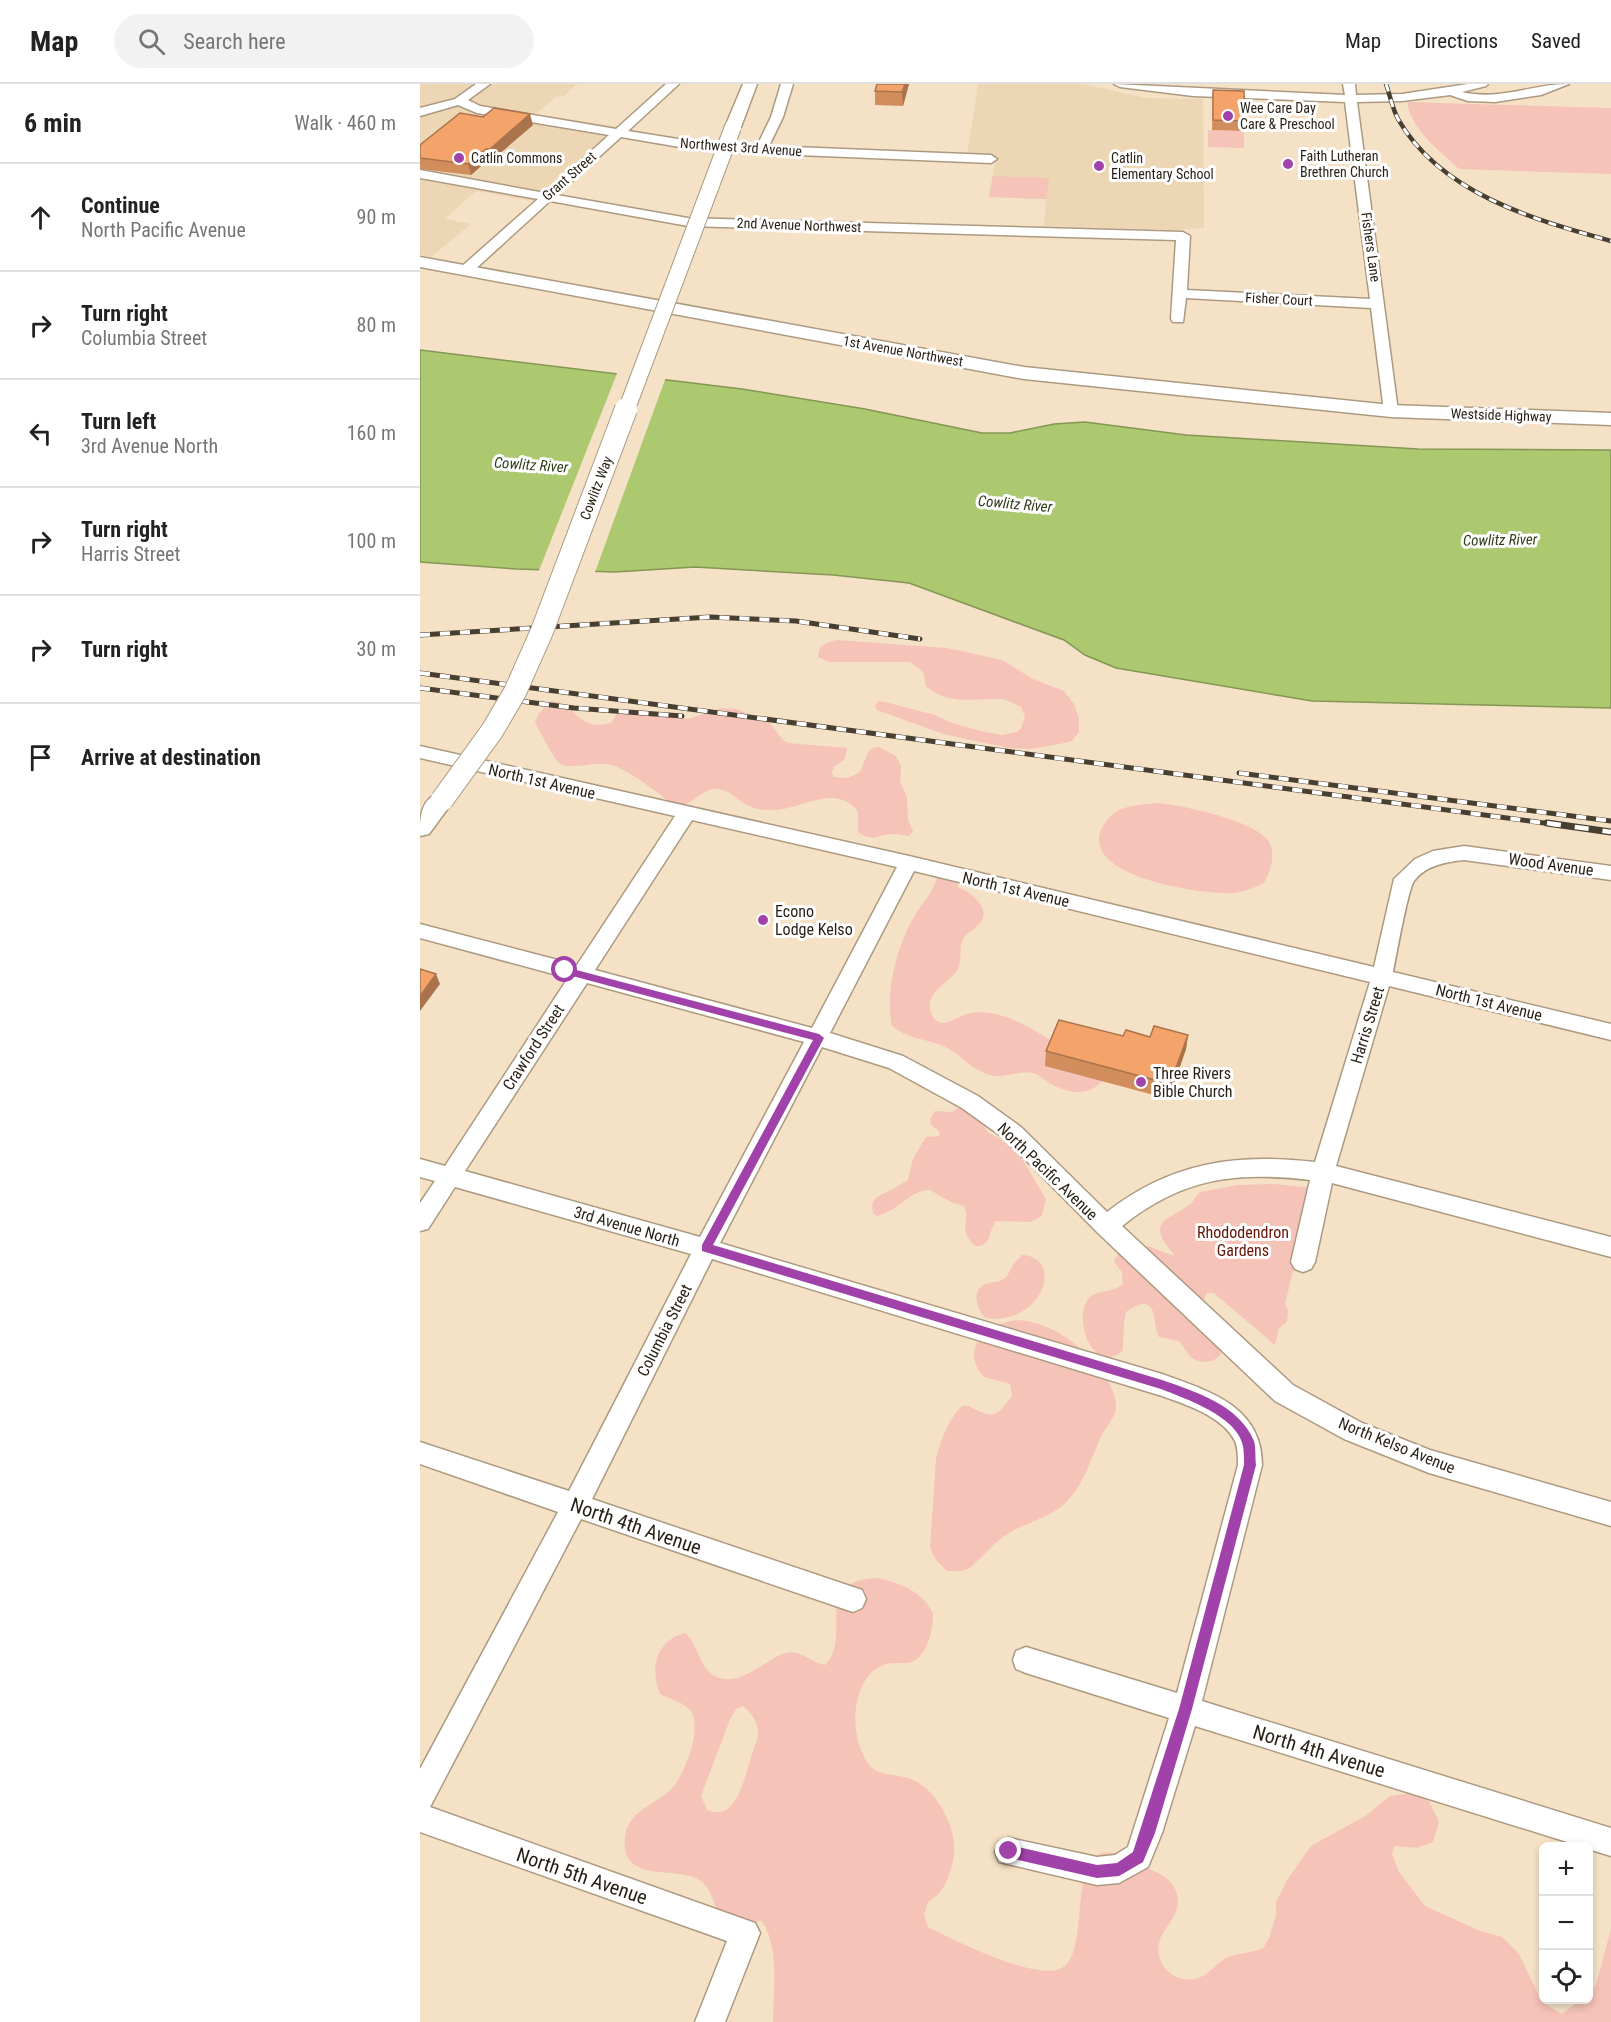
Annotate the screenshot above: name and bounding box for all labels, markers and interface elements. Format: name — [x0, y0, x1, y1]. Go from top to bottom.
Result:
search box — [114, 14, 534, 68]
text: Map — [30, 25, 78, 58]
icon: search — [135, 25, 168, 58]
text: Search here — [183, 29, 286, 54]
text: Map — [1345, 29, 1381, 53]
text: Directions — [1414, 29, 1498, 53]
text: Saved — [1531, 29, 1581, 53]
place label: Wee Care Day Care & Preschool — [1240, 100, 1335, 132]
text: 6 min — [24, 108, 82, 138]
marker: Wee Care Day Care & Preschool — [1221, 109, 1235, 123]
text: Walk · 460 m — [295, 111, 396, 135]
street label: Northwest 3rd Avenue — [680, 135, 803, 159]
street label: Grant Street — [539, 148, 599, 204]
place label: Faith Lutheran Brethren Church — [1300, 148, 1389, 180]
place label: Catlin Commons — [471, 150, 562, 166]
place label: Catlin Elementary School — [1111, 150, 1214, 182]
marker: Catlin Commons — [452, 151, 466, 165]
marker: Faith Lutheran Brethren Church — [1281, 157, 1295, 171]
marker: Catlin Elementary School — [1092, 159, 1106, 173]
text: Continue — [81, 193, 160, 218]
icon: ahead — [24, 201, 57, 234]
text: 90 m — [357, 205, 396, 229]
street label: Fishers Lane — [1358, 211, 1384, 283]
street label: 2nd Avenue Northwest — [736, 215, 862, 235]
text: North Pacific Avenue — [81, 218, 246, 242]
street label: Fisher Court — [1245, 289, 1313, 309]
text: Turn right — [81, 301, 168, 326]
icon: right — [24, 309, 57, 342]
text: 80 m — [357, 313, 396, 337]
text: Columbia Street — [81, 326, 207, 350]
street label: 1st Avenue Northwest — [842, 333, 964, 369]
street label: Westside Highway — [1450, 405, 1552, 425]
text: Turn left — [81, 409, 156, 434]
icon: left — [24, 417, 57, 450]
text: 160 m — [347, 421, 396, 445]
text: 3rd Avenue North — [81, 434, 218, 458]
water label: Cowlitz River — [493, 453, 569, 477]
street label: Cowlitz Way — [577, 454, 616, 522]
water label: Cowlitz River — [977, 492, 1053, 516]
text: Turn right — [81, 517, 168, 542]
icon: right — [24, 525, 57, 558]
text: 100 m — [347, 529, 396, 553]
water label: Cowlitz River — [1463, 530, 1538, 550]
text: Harris Street — [81, 542, 180, 566]
icon: right — [24, 633, 57, 666]
text: Turn right — [81, 637, 168, 662]
text: 30 m — [357, 637, 396, 661]
icon: arrive — [24, 741, 57, 774]
text: Arrive at destination — [81, 745, 261, 770]
street label: North 1st Avenue — [487, 760, 597, 803]
street label: Wood Avenue — [1507, 849, 1595, 880]
street label: North 1st Avenue — [961, 868, 1071, 911]
place label: Econo Lodge Kelso — [775, 902, 853, 939]
marker: Econo Lodge Kelso — [756, 913, 770, 927]
route start — [551, 956, 577, 982]
street label: North 1st Avenue — [1434, 980, 1544, 1025]
street label: Harris Street — [1347, 984, 1388, 1066]
street label: Crawford Street — [499, 1001, 568, 1094]
place label: Three Rivers Bible Church — [1153, 1064, 1233, 1101]
marker: Three Rivers Bible Church — [1134, 1075, 1148, 1089]
street label: North Pacific Avenue — [994, 1119, 1102, 1224]
street label: 3rd Avenue North — [572, 1202, 682, 1251]
park label: Rhododendron Gardens — [1197, 1223, 1289, 1260]
street label: Columbia Street — [633, 1281, 696, 1380]
street label: North Kelso Avenue — [1336, 1413, 1458, 1478]
street label: North 4th Avenue — [567, 1492, 705, 1560]
street label: North 4th Avenue — [1250, 1720, 1388, 1782]
route end — [995, 1837, 1021, 1863]
street label: North 5th Avenue — [513, 1842, 651, 1910]
map controls — [1539, 1842, 1593, 2004]
button: + — [1539, 1842, 1593, 1896]
button: − — [1539, 1896, 1593, 1950]
button: locate — [1539, 1950, 1593, 2004]

